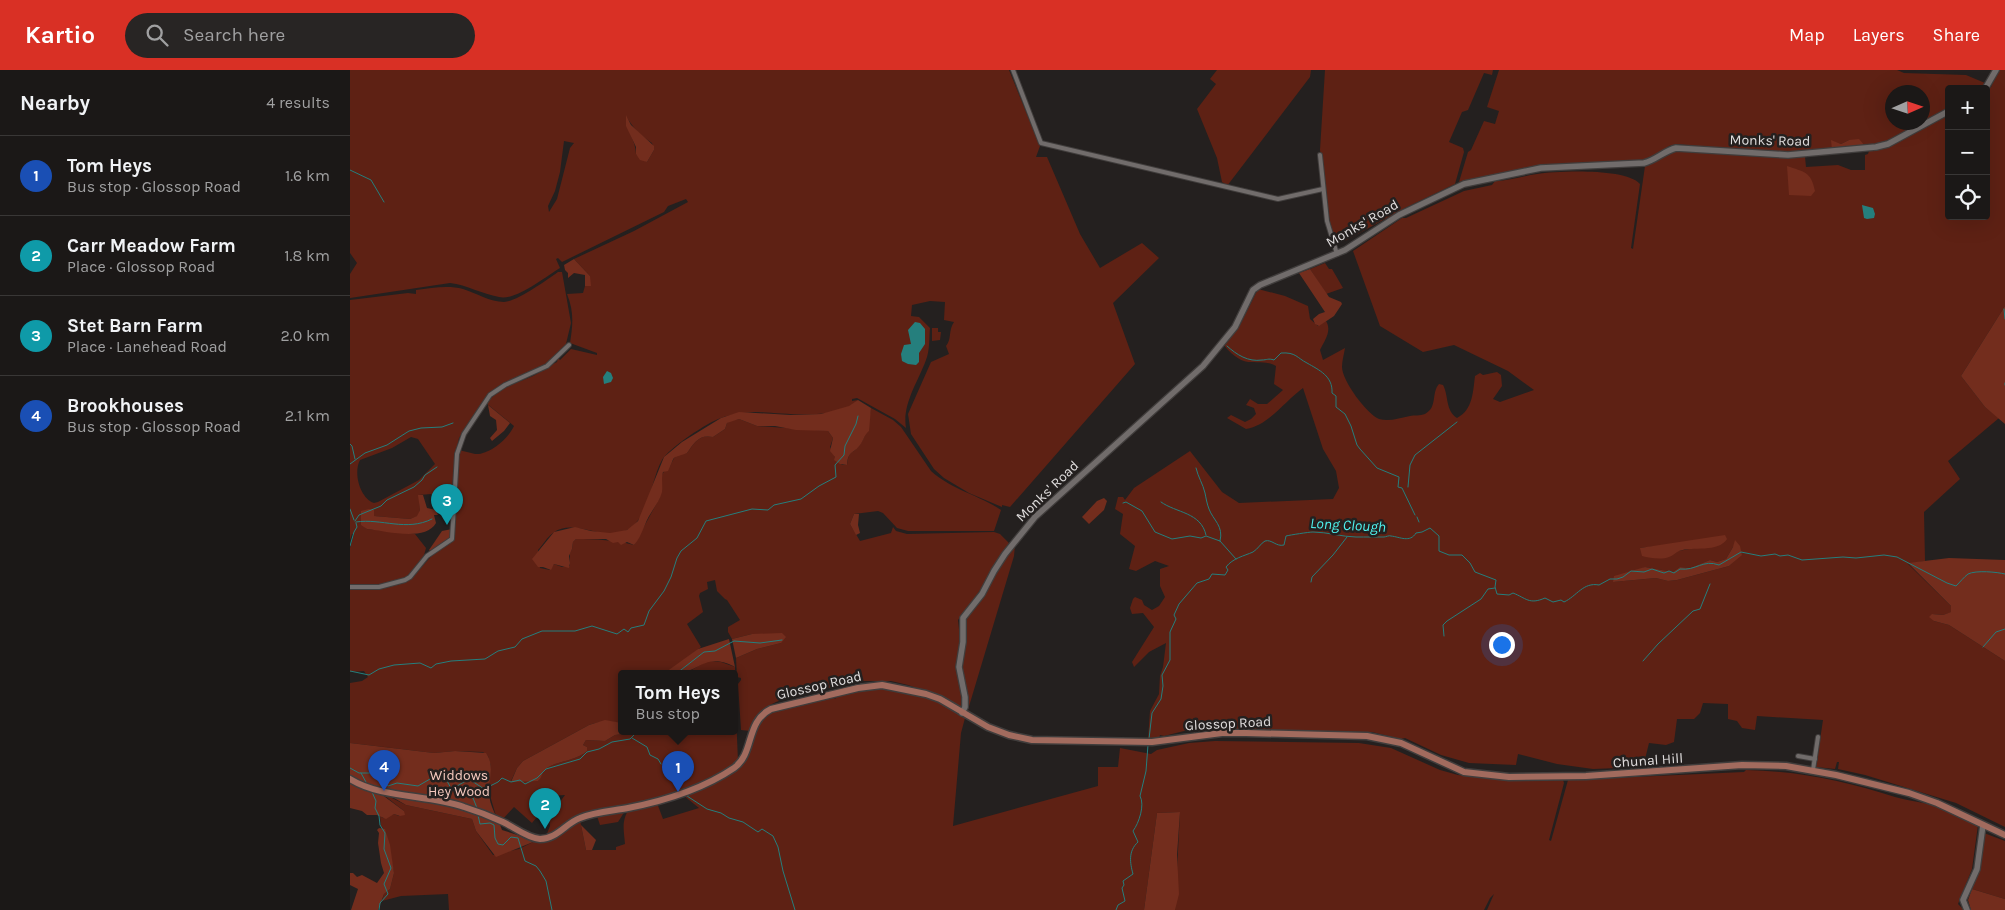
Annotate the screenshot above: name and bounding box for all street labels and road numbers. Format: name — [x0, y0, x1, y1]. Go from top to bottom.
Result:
street label: Monks' Road — [1730, 131, 1810, 150]
street label: Monks' Road — [1323, 196, 1401, 251]
street label: Monks' Road — [1012, 457, 1082, 525]
street label: Glossop Road — [775, 667, 863, 704]
street label: Glossop Road — [1184, 713, 1272, 734]
street label: Chunal Hill — [1612, 750, 1684, 771]

